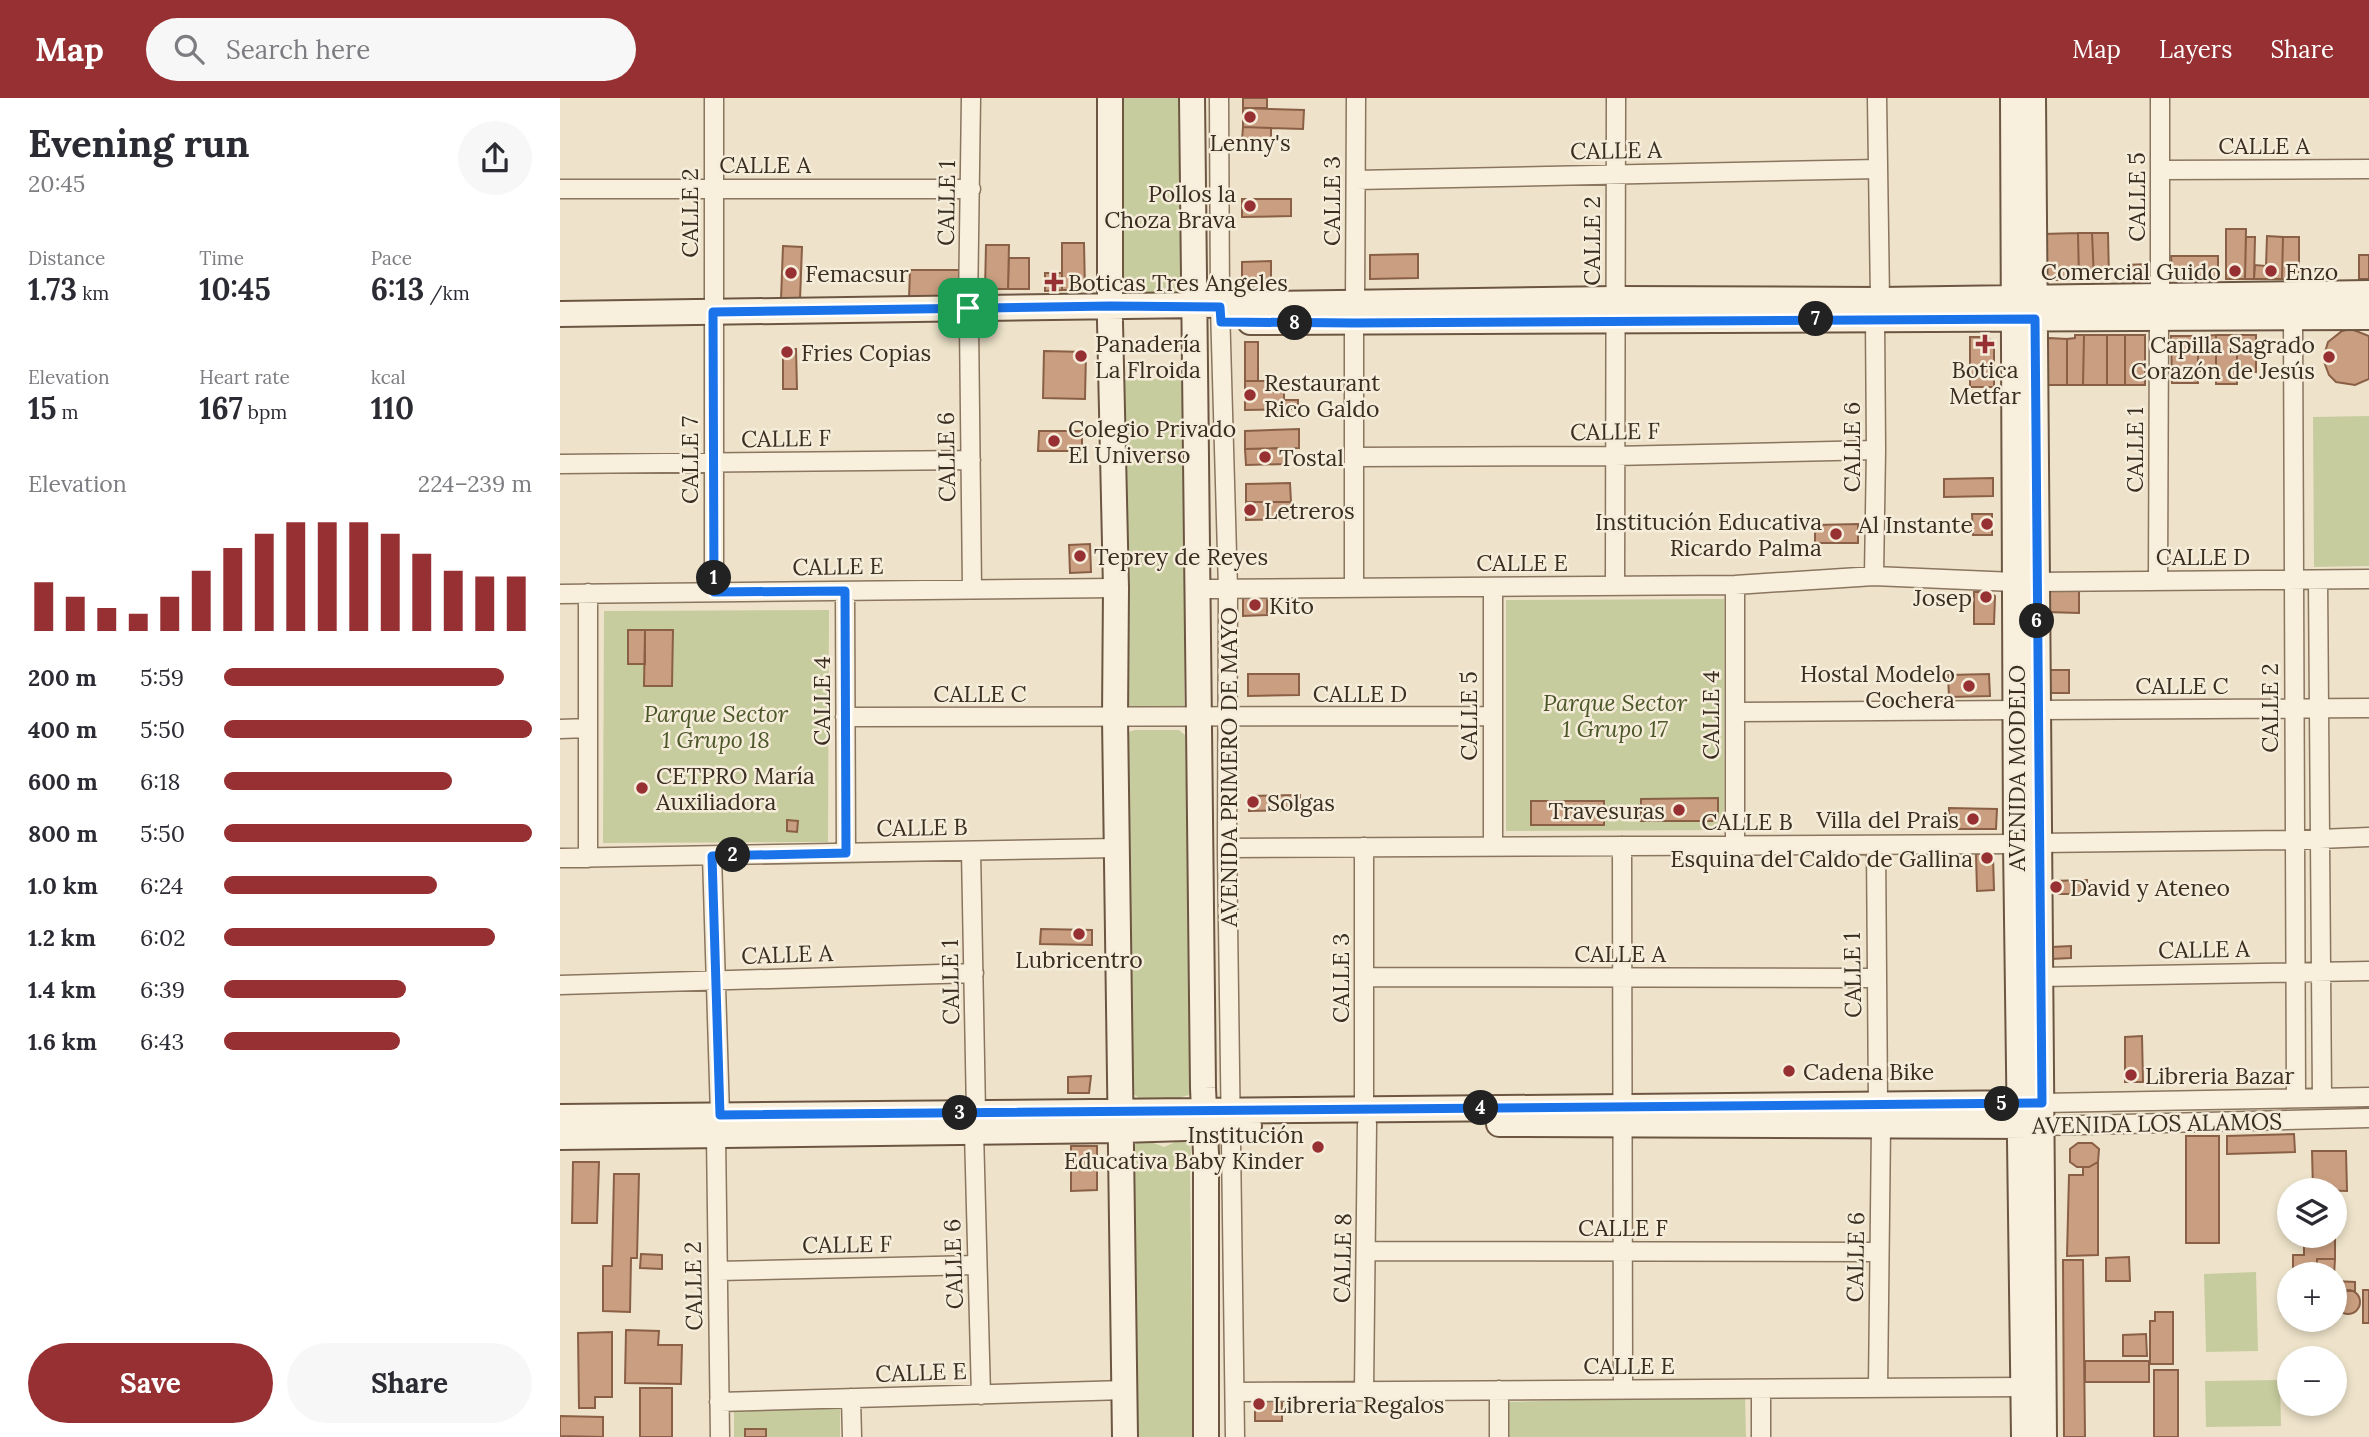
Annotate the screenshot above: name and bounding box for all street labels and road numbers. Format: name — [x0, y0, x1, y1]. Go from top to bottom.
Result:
street label: CALLE A — [2218, 131, 2310, 160]
street label: CALLE A — [1570, 135, 1663, 165]
street label: CALLE A — [719, 150, 811, 179]
street label: CALLE 5 — [2122, 152, 2151, 242]
street label: CALLE 3 — [1317, 156, 1346, 246]
street label: CALLE 1 — [931, 160, 961, 246]
street label: CALLE 2 — [675, 168, 704, 258]
street label: CALLE 2 — [1577, 196, 1606, 286]
street label: CALLE 6 — [1837, 402, 1866, 492]
street label: CALLE 1 — [2120, 407, 2149, 493]
street label: CALLE 6 — [931, 412, 961, 502]
street label: CALLE 7 — [675, 416, 704, 504]
street label: CALLE F — [1570, 416, 1661, 446]
street label: CALLE F — [741, 423, 832, 453]
street label: CALLE D — [2156, 542, 2250, 571]
street label: CALLE E — [1476, 548, 1568, 577]
street label: CALLE E — [792, 551, 884, 581]
street label: AVENIDA PRIMERO DE MAYO — [1214, 607, 1243, 928]
street label: CALLE 4 — [807, 656, 836, 746]
street label: CALLE 2 — [2255, 663, 2284, 753]
street label: AVENIDA MODELO — [2002, 665, 2031, 872]
street label: CALLE 4 — [1696, 670, 1725, 760]
street label: CALLE 5 — [1454, 671, 1483, 761]
street label: CALLE C — [2135, 671, 2229, 700]
street label: CALLE C — [933, 679, 1027, 708]
street label: CALLE D — [1313, 679, 1407, 708]
street label: CALLE B — [1701, 807, 1793, 836]
street label: CALLE B — [876, 812, 968, 842]
street label: CALLE 1 — [1837, 932, 1867, 1018]
street label: CALLE 3 — [1326, 933, 1355, 1023]
street label: CALLE A — [2158, 934, 2251, 964]
street label: CALLE A — [741, 938, 834, 970]
street label: CALLE 1 — [935, 939, 965, 1025]
street label: CALLE A — [1574, 939, 1666, 968]
street label: AVENIDA LOS ALAMOS — [2031, 1106, 2282, 1140]
street label: CALLE 6 — [1840, 1212, 1870, 1302]
street label: CALLE 8 — [1327, 1213, 1357, 1303]
street label: CALLE F — [1578, 1213, 1668, 1242]
street label: CALLE 6 — [937, 1218, 969, 1310]
street label: CALLE F — [802, 1229, 893, 1259]
street label: CALLE 2 — [678, 1241, 708, 1331]
street label: CALLE E — [1583, 1351, 1675, 1380]
street label: CALLE E — [875, 1356, 967, 1388]

